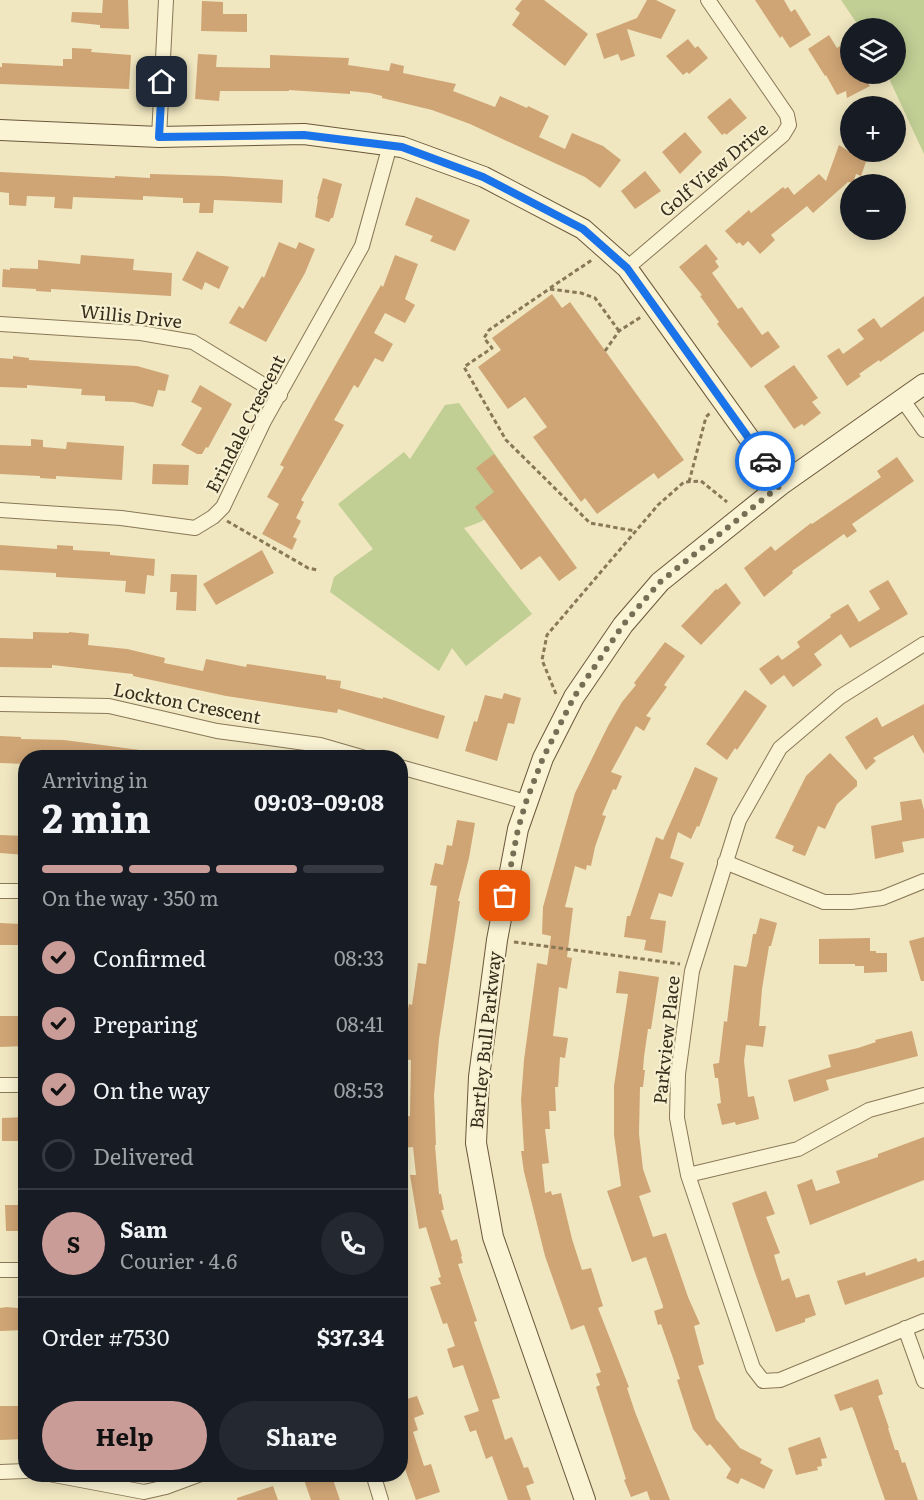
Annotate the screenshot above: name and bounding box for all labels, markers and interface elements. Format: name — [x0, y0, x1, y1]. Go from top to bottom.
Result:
map controls — [840, 18, 906, 240]
button: layers — [840, 18, 906, 84]
pin — [136, 56, 187, 107]
icon: home — [145, 65, 178, 98]
button: + — [840, 96, 906, 162]
street label: Golf View Drive — [653, 115, 773, 223]
button: − — [840, 174, 906, 240]
street label: Willis Drive — [79, 297, 183, 334]
street label: Erindale Crescent — [198, 349, 292, 497]
courier — [735, 431, 795, 491]
icon: car — [749, 445, 782, 478]
street label: Lockton Crescent — [111, 675, 264, 730]
text: Arriving in — [42, 764, 148, 794]
text: 09:03–09:08 — [254, 785, 384, 818]
text: 2 min — [42, 787, 151, 845]
pin — [479, 870, 530, 921]
icon: bag — [488, 879, 521, 912]
text: On the way · 350 m — [42, 882, 219, 912]
icon: check — [42, 941, 75, 974]
text: Confirmed — [93, 941, 206, 974]
text: 08:33 — [334, 942, 384, 972]
street label: Bartley Bull Parkway — [462, 949, 507, 1130]
street label: Parkview Place — [645, 974, 686, 1105]
icon: check — [42, 1007, 75, 1040]
text: Preparing — [93, 1007, 197, 1040]
text: 08:41 — [336, 1008, 384, 1038]
icon: check — [42, 1073, 75, 1106]
text: On the way — [93, 1073, 210, 1106]
text: 08:53 — [334, 1074, 384, 1104]
text: Delivered — [93, 1139, 194, 1172]
text: Sam — [120, 1212, 168, 1245]
button: phone — [321, 1212, 384, 1275]
text: S — [67, 1227, 80, 1260]
text: Courier · 4.6 — [120, 1245, 237, 1275]
text: Order #7530 — [42, 1320, 169, 1353]
text: $37.34 — [317, 1320, 384, 1353]
button: Help — [42, 1401, 207, 1470]
button: Share — [219, 1401, 384, 1470]

